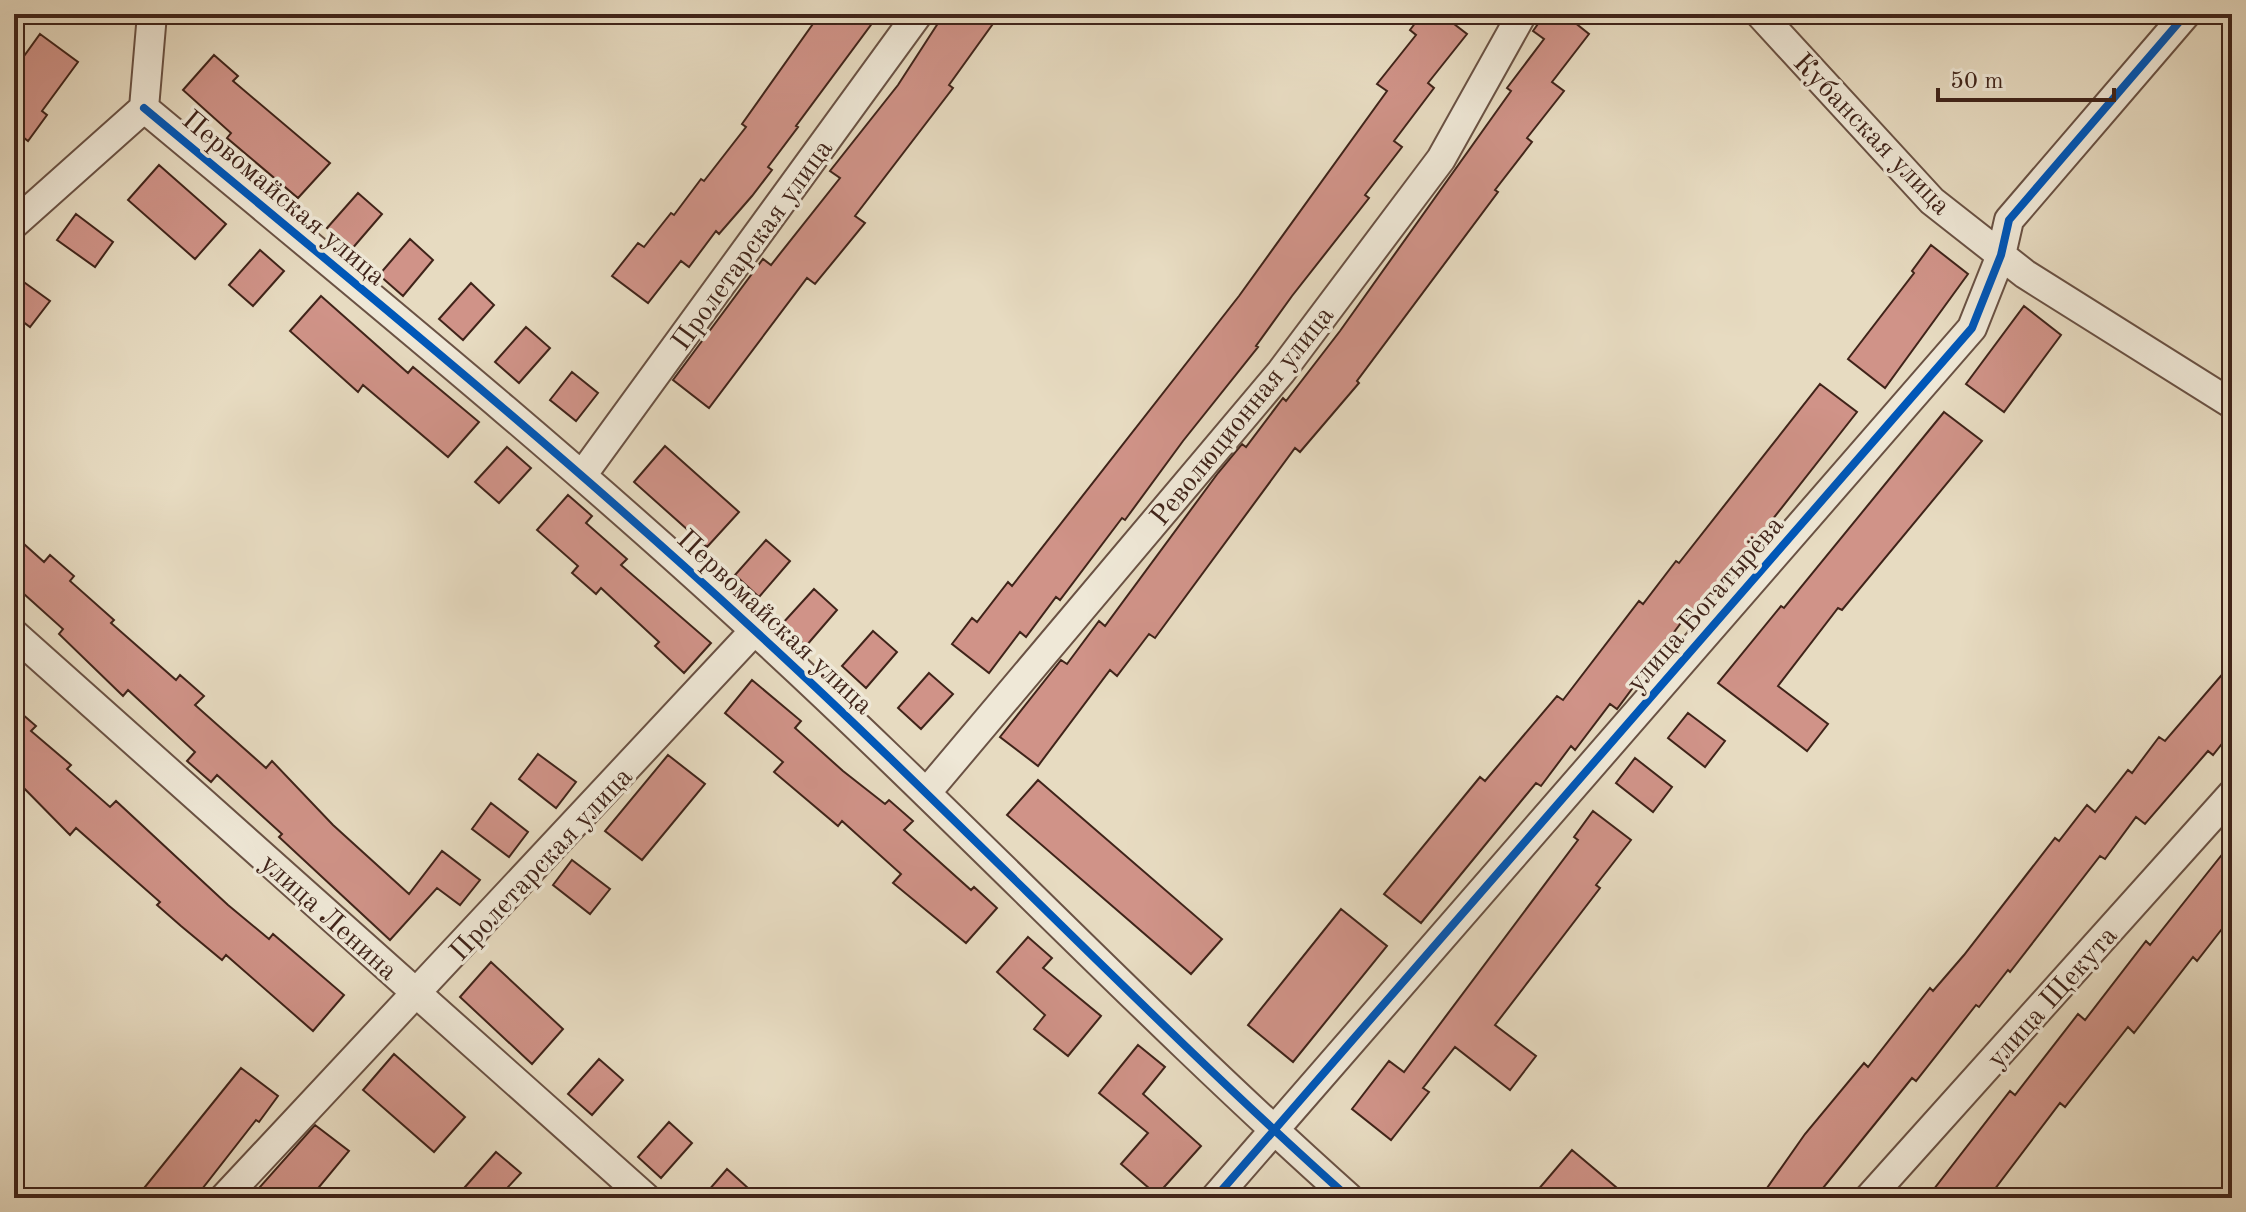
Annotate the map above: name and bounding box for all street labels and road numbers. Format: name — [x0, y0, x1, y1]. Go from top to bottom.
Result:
street label: Кубанская улица — [1787, 49, 1955, 221]
street label: Первомайская улица — [176, 106, 390, 292]
street label: Пролетарская улица — [668, 135, 839, 356]
street label: Революционная улица — [1146, 302, 1340, 532]
street label: улица Богатырёва — [1622, 511, 1790, 698]
street label: Первомайская улица — [671, 526, 877, 721]
street label: Пролетарская улица — [446, 763, 639, 967]
street label: улица Ленина — [254, 850, 402, 987]
street label: улица Щекута — [1983, 922, 2124, 1074]

